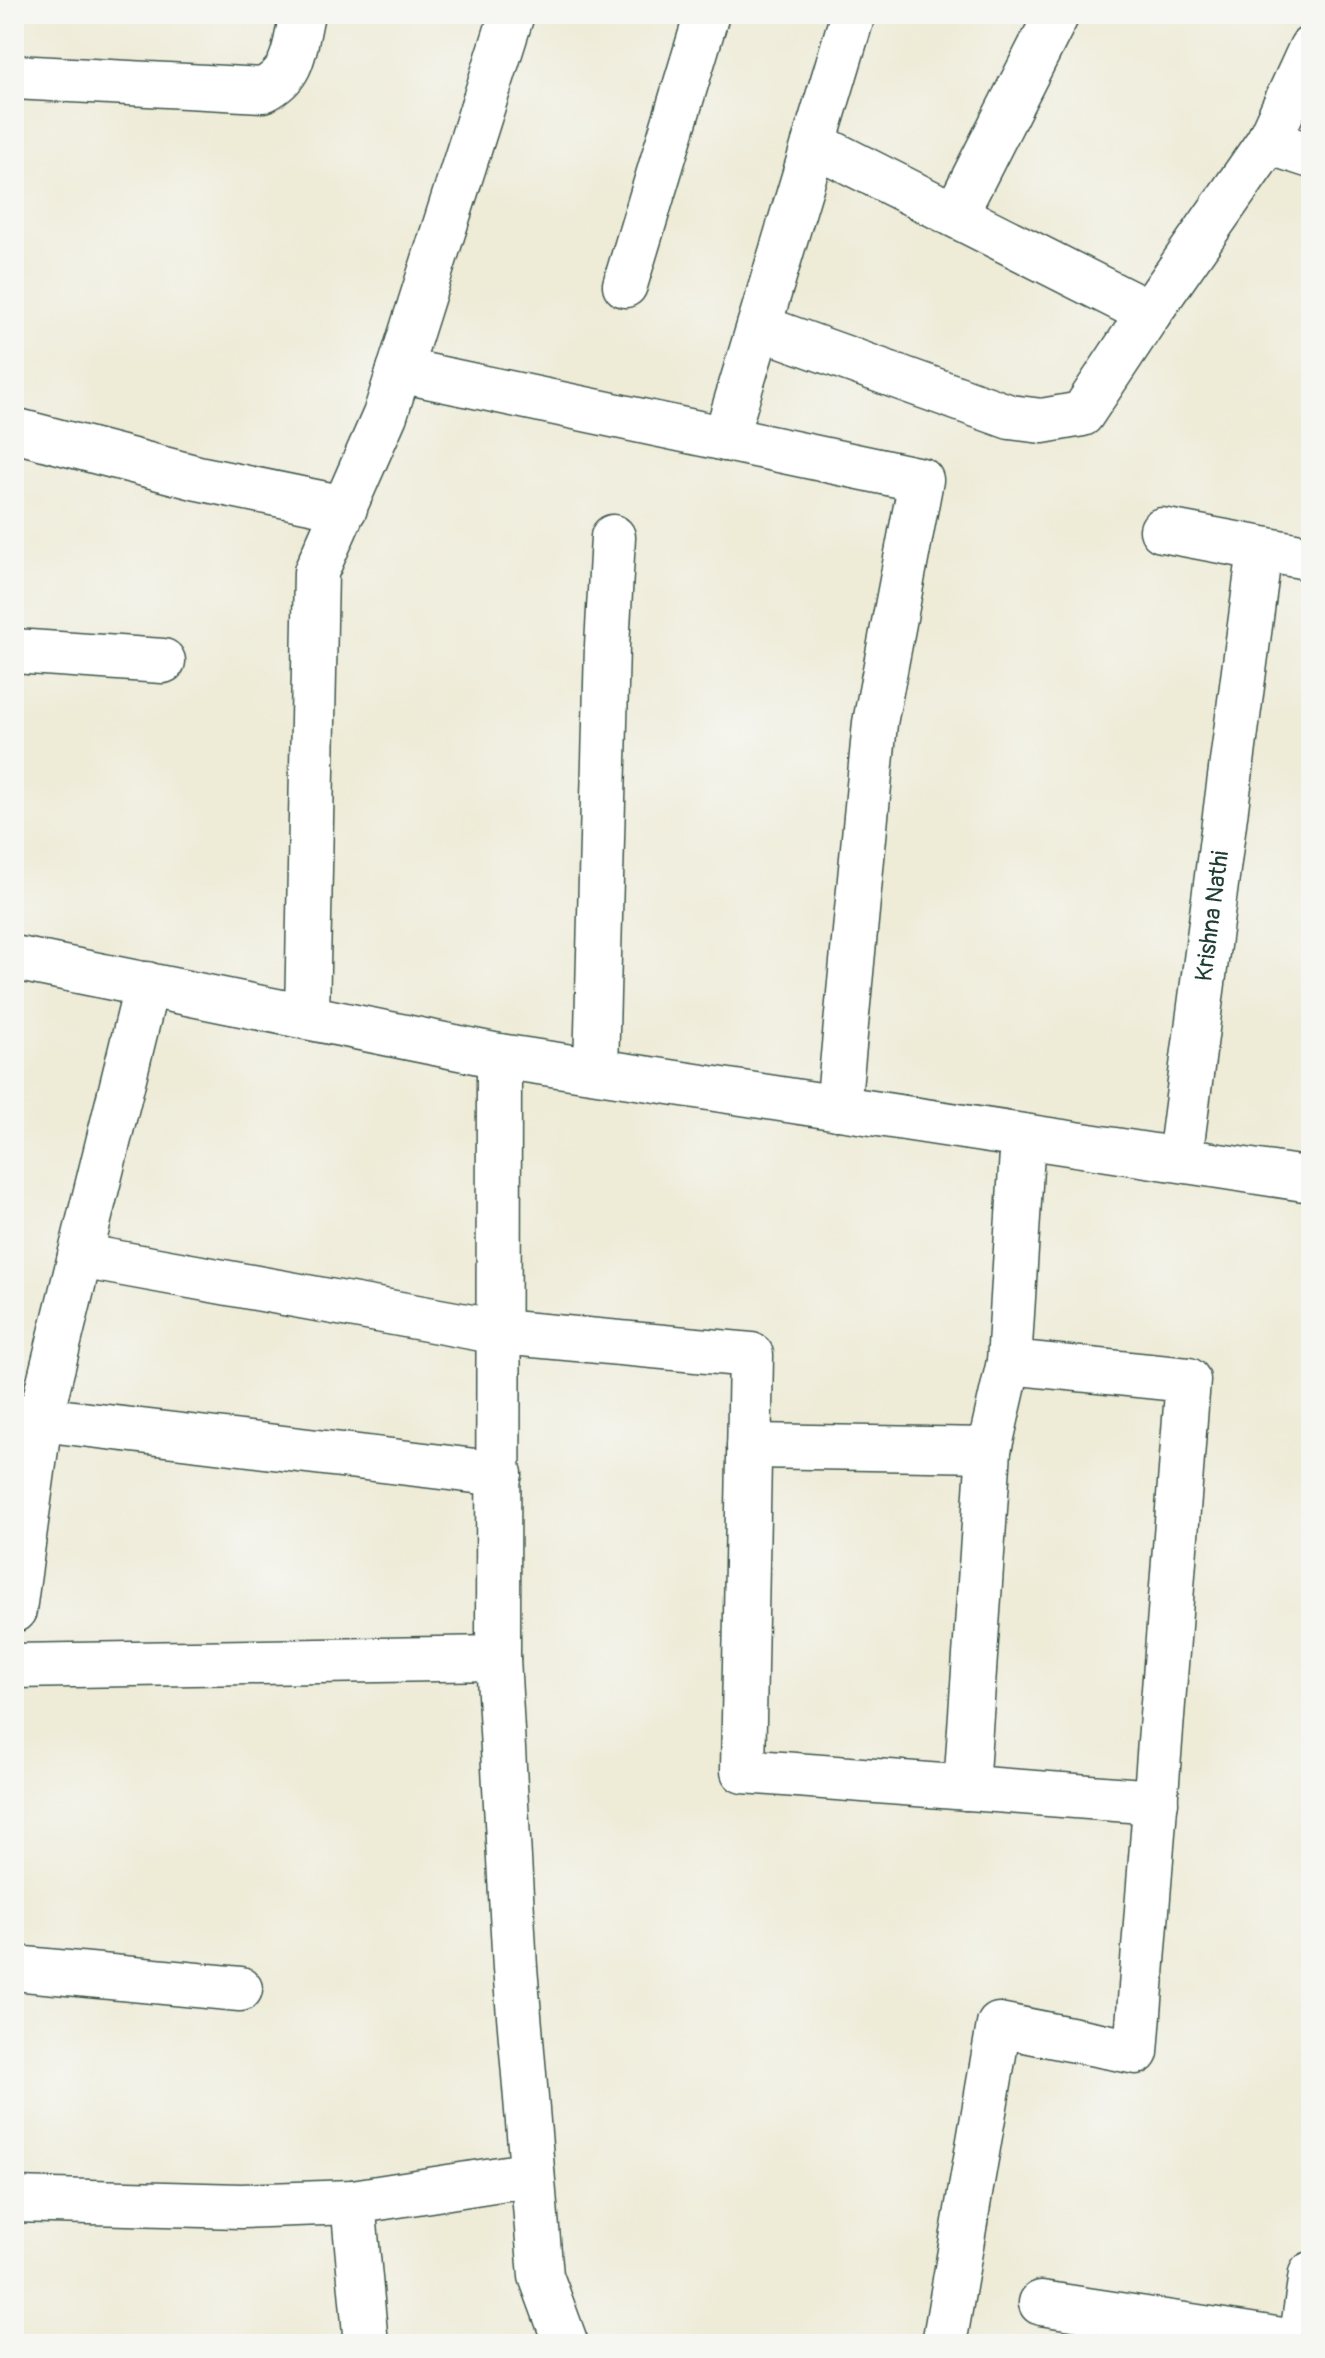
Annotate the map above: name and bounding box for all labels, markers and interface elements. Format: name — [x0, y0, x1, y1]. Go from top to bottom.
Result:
street label: Krishna Nathi — [1189, 849, 1235, 983]

